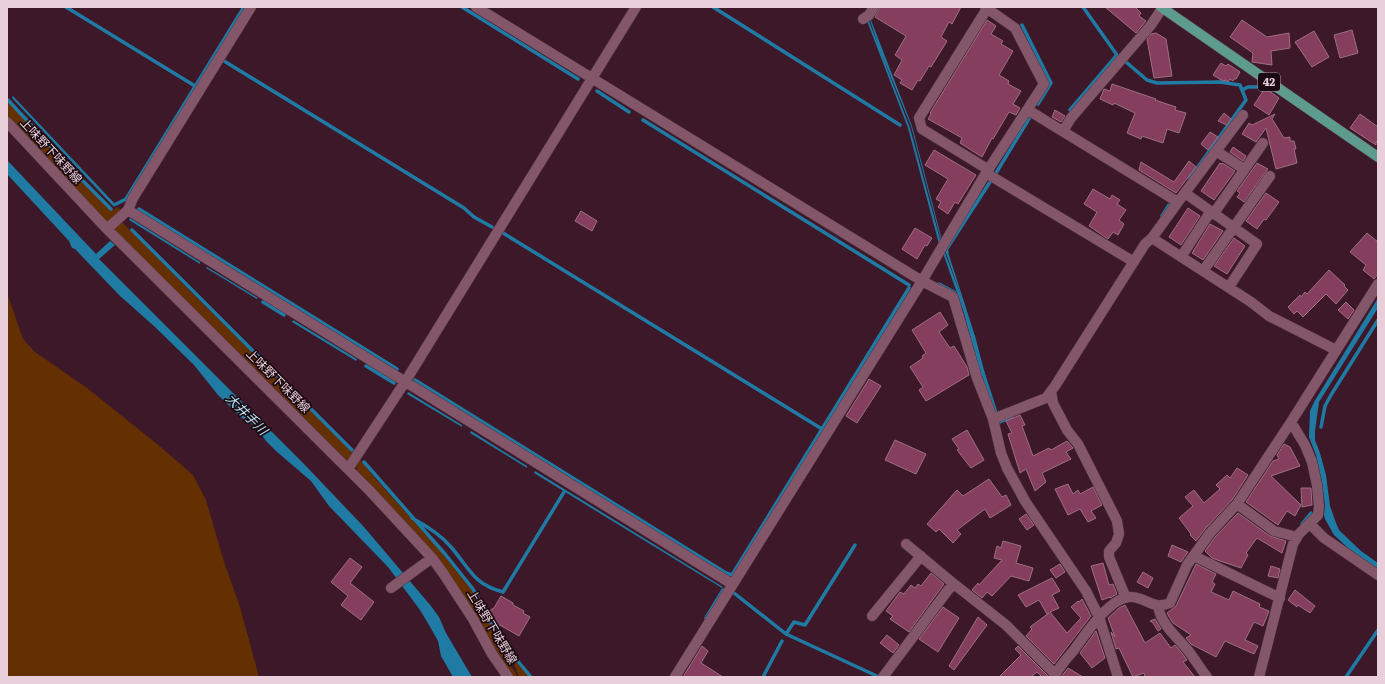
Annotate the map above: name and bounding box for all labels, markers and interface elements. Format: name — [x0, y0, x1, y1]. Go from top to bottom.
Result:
road number: 42 — [1258, 73, 1280, 91]
street label: 上味野下味野線 — [16, 113, 87, 187]
street label: 上味野下味野線 — [243, 344, 315, 416]
water label: 大井手川 — [222, 389, 274, 440]
street label: 上味野下味野線 — [464, 586, 522, 667]

